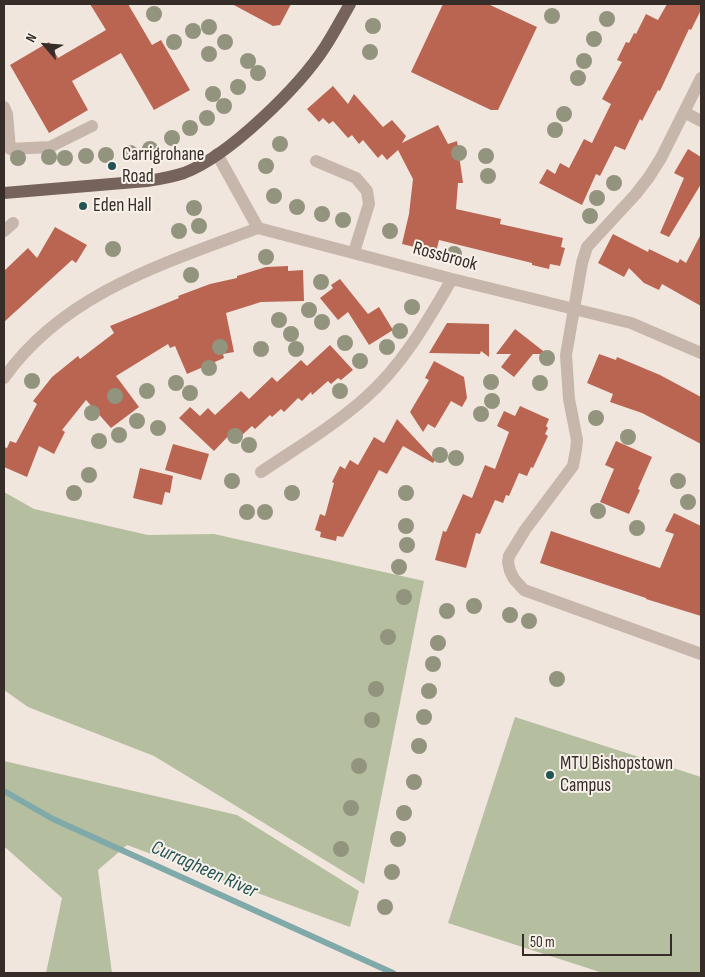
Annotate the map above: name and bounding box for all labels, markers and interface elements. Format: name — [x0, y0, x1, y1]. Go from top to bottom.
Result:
north arrow — [20, 20, 70, 70]
text: N — [22, 31, 40, 45]
place label: Carrigrohane Road — [122, 144, 204, 188]
marker: Carrigrohane Road — [106, 160, 118, 172]
place label: Eden Hall — [93, 195, 151, 217]
marker: Eden Hall — [77, 200, 89, 212]
street label: Rossbrook — [410, 237, 480, 277]
place label: MTU Bishopstown Campus — [560, 753, 673, 797]
marker: MTU Bishopstown Campus — [544, 769, 556, 781]
water label: Curragheen River — [147, 836, 261, 904]
scale bar — [525, 924, 675, 956]
text: 50 m — [530, 933, 555, 952]

